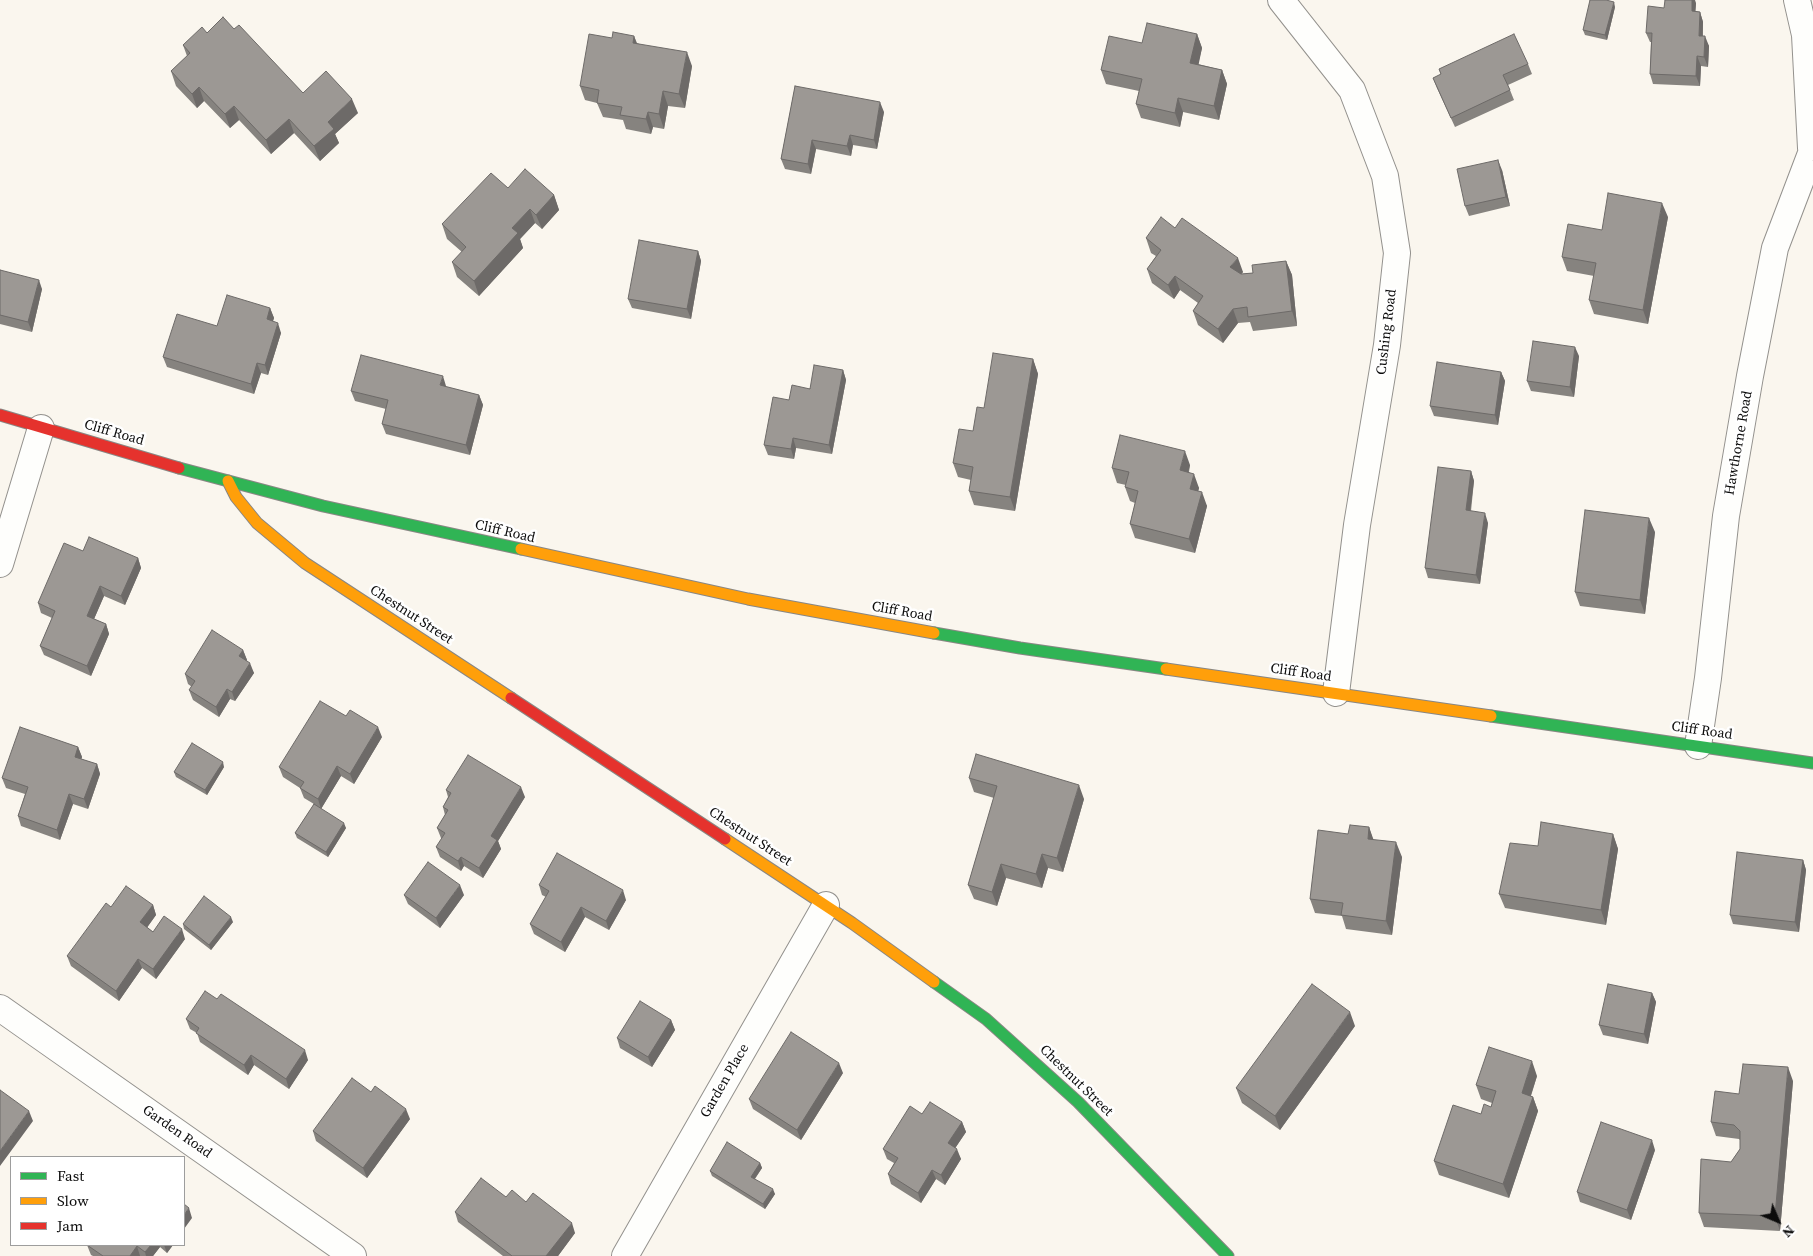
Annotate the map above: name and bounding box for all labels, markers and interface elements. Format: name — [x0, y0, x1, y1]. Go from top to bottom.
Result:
street label: Cushing Road — [1373, 288, 1401, 376]
street label: Hawthorne Road — [1722, 390, 1756, 496]
street label: Cliff Road — [82, 416, 146, 450]
street label: Cliff Road — [473, 517, 537, 547]
street label: Chestnut Street — [366, 582, 456, 648]
street label: Cliff Road — [870, 598, 934, 626]
street label: Cliff Road — [1269, 660, 1333, 686]
street label: Cliff Road — [1670, 718, 1734, 744]
street label: Chestnut Street — [705, 804, 795, 870]
street label: Garden Place — [697, 1041, 753, 1121]
street label: Chestnut Street — [1036, 1042, 1116, 1120]
street label: Garden Road — [139, 1102, 215, 1162]
legend — [10, 1156, 185, 1246]
text: Fast — [57, 1165, 84, 1186]
text: Slow — [57, 1190, 89, 1211]
north arrow — [1753, 1196, 1803, 1246]
text: Jam — [57, 1215, 83, 1236]
text: N — [1778, 1221, 1799, 1242]

